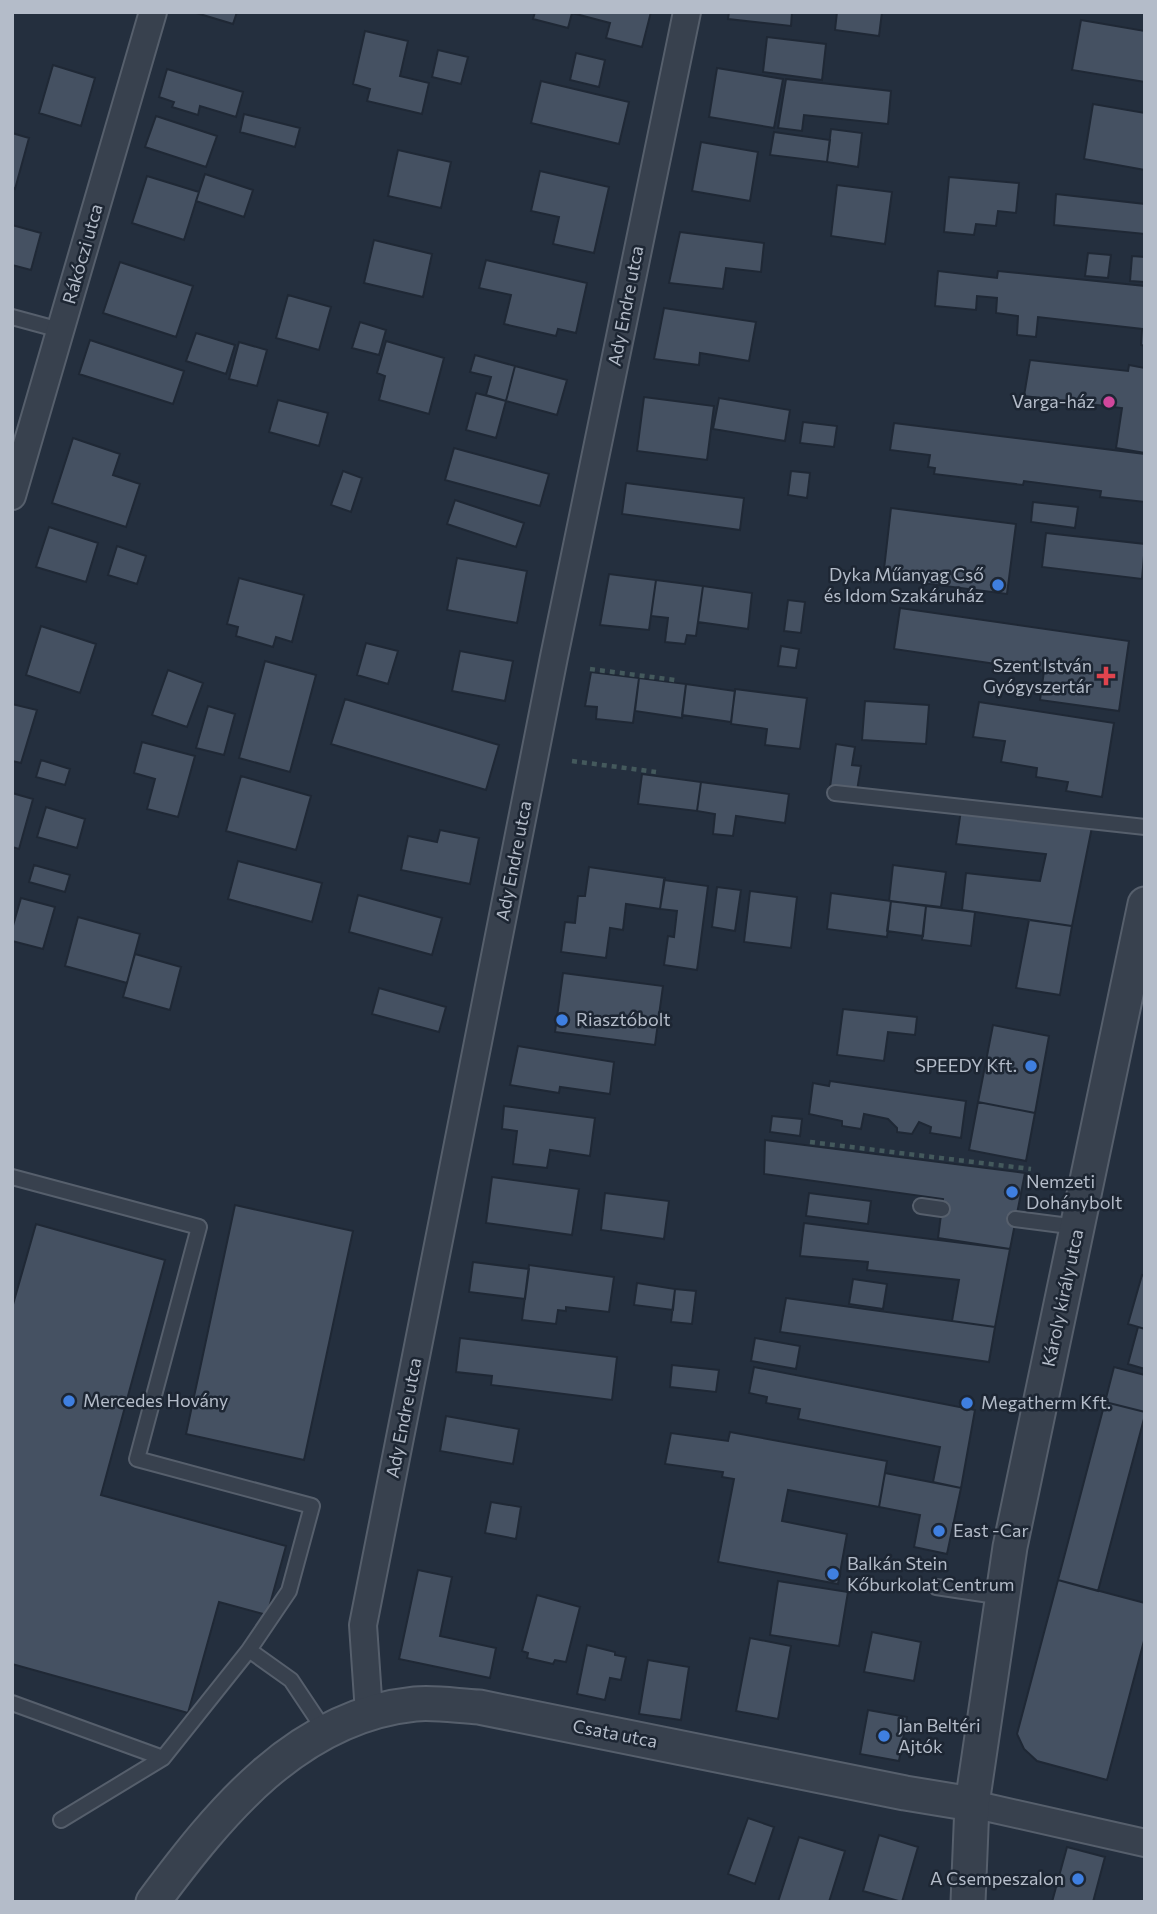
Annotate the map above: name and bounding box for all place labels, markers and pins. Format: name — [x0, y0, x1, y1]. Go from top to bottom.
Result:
place label: Varga-ház — [1012, 390, 1095, 412]
marker: Varga-ház — [1101, 394, 1117, 410]
place label: Dyka Műanyag Cső és Idom Szakáruház — [824, 563, 984, 606]
marker: Dyka Műanyag Cső és Idom Szakáruház — [990, 577, 1006, 593]
place label: Szent István Gyógyszertár — [983, 654, 1092, 697]
marker: Szent István Gyógyszertár — [1098, 668, 1114, 684]
place label: Riasztóbolt — [576, 1008, 671, 1030]
marker: Riasztóbolt — [554, 1012, 570, 1028]
place label: SPEEDY Kft. — [915, 1054, 1017, 1076]
marker: SPEEDY Kft. — [1023, 1058, 1039, 1074]
place label: Nemzeti Dohánybolt — [1026, 1170, 1122, 1213]
marker: Nemzeti Dohánybolt — [1004, 1184, 1020, 1200]
place label: Mercedes Hovány — [83, 1389, 228, 1411]
place label: Megatherm Kft. — [981, 1391, 1111, 1413]
marker: Mercedes Hovány — [61, 1393, 77, 1409]
marker: Megatherm Kft. — [959, 1395, 975, 1411]
place label: East -Car — [953, 1519, 1029, 1541]
marker: East -Car — [931, 1523, 947, 1539]
place label: Balkán Stein Kőburkolat Centrum — [847, 1552, 1014, 1595]
marker: Balkán Stein Kőburkolat Centrum — [825, 1566, 841, 1582]
place label: Jan Beltéri Ajtók — [898, 1714, 981, 1757]
marker: Jan Beltéri Ajtók — [876, 1728, 892, 1744]
place label: A Csempeszalon — [930, 1867, 1064, 1889]
marker: A Csempeszalon — [1070, 1871, 1086, 1887]

